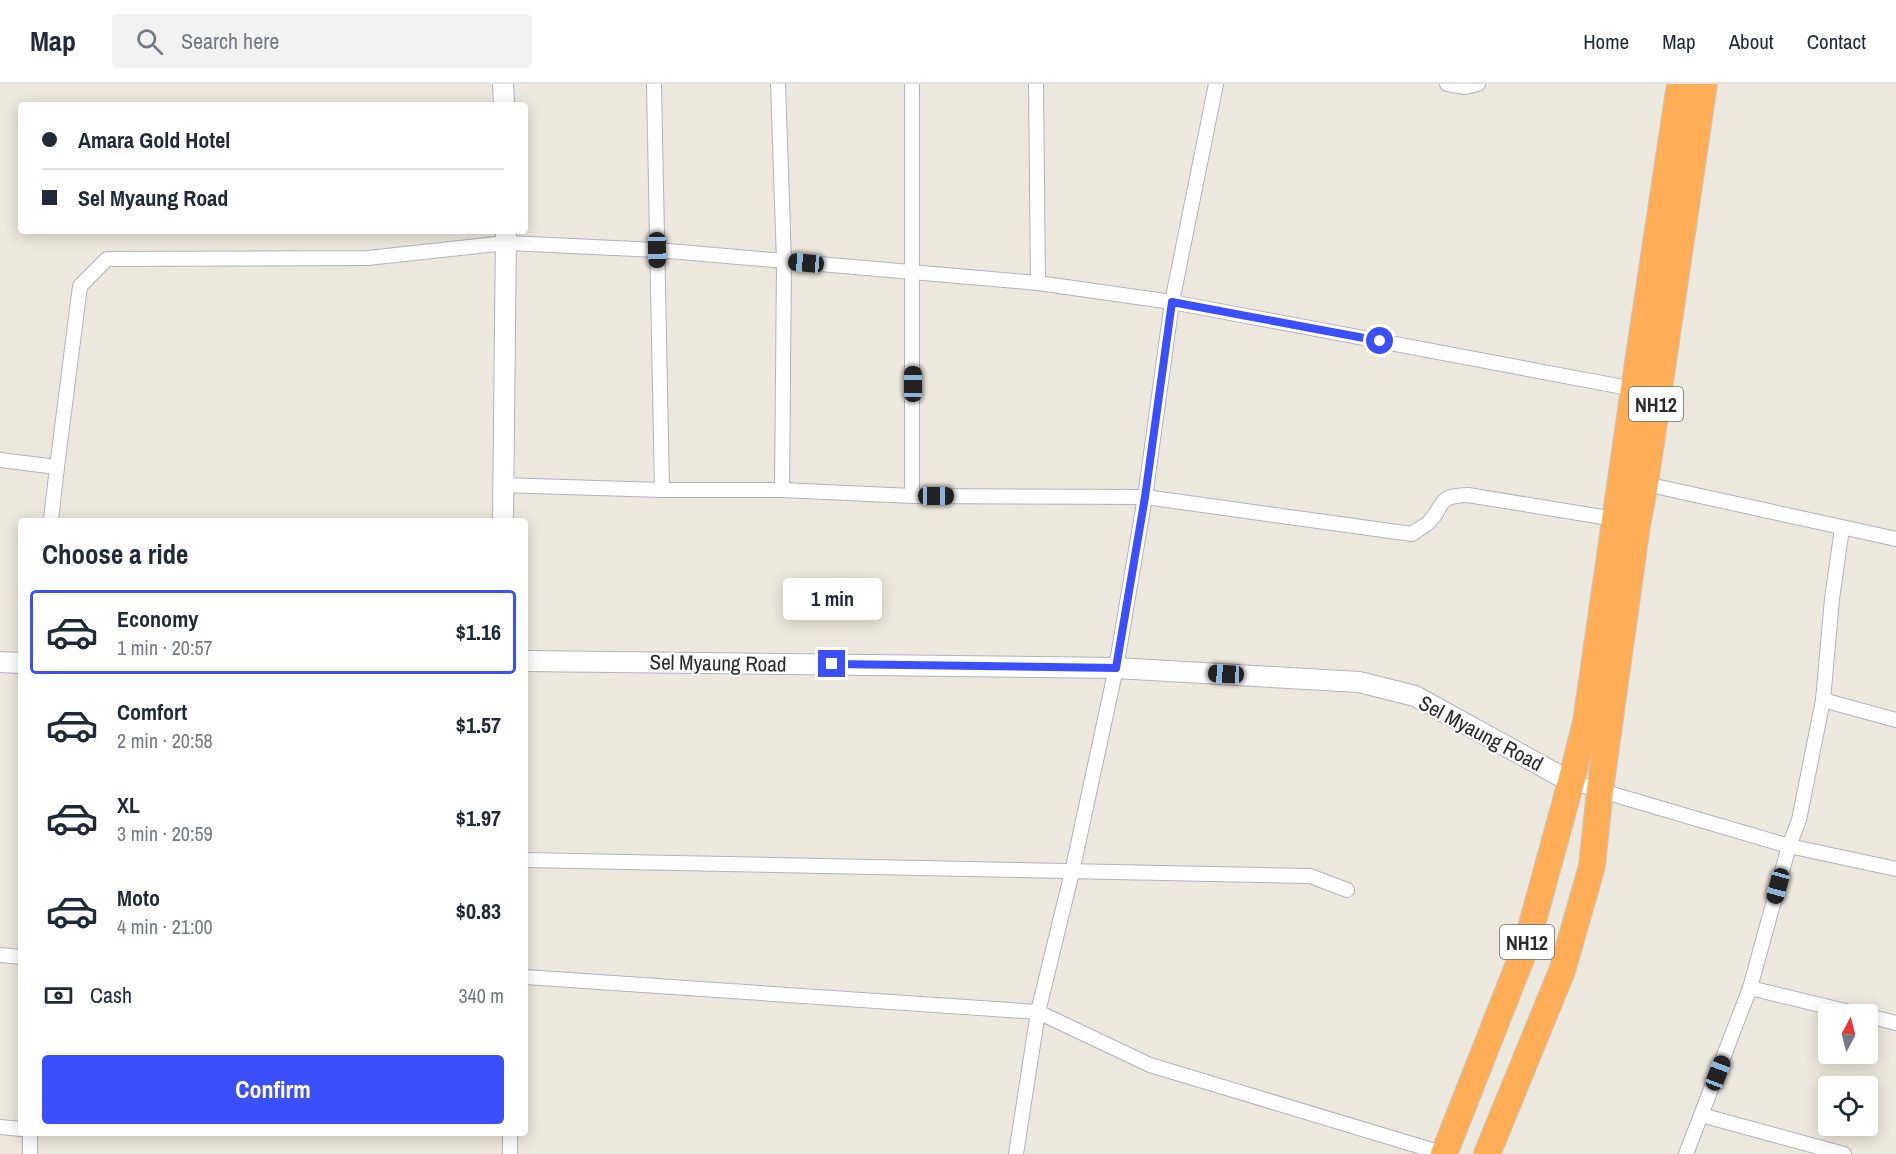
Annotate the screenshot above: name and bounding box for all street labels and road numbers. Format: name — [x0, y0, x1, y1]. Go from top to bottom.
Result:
road number: NH12 — [1629, 387, 1683, 421]
street label: Sel Myaung Road — [649, 647, 787, 679]
street label: Sel Myaung Road — [1414, 688, 1548, 778]
road number: NH12 — [1500, 925, 1554, 959]

